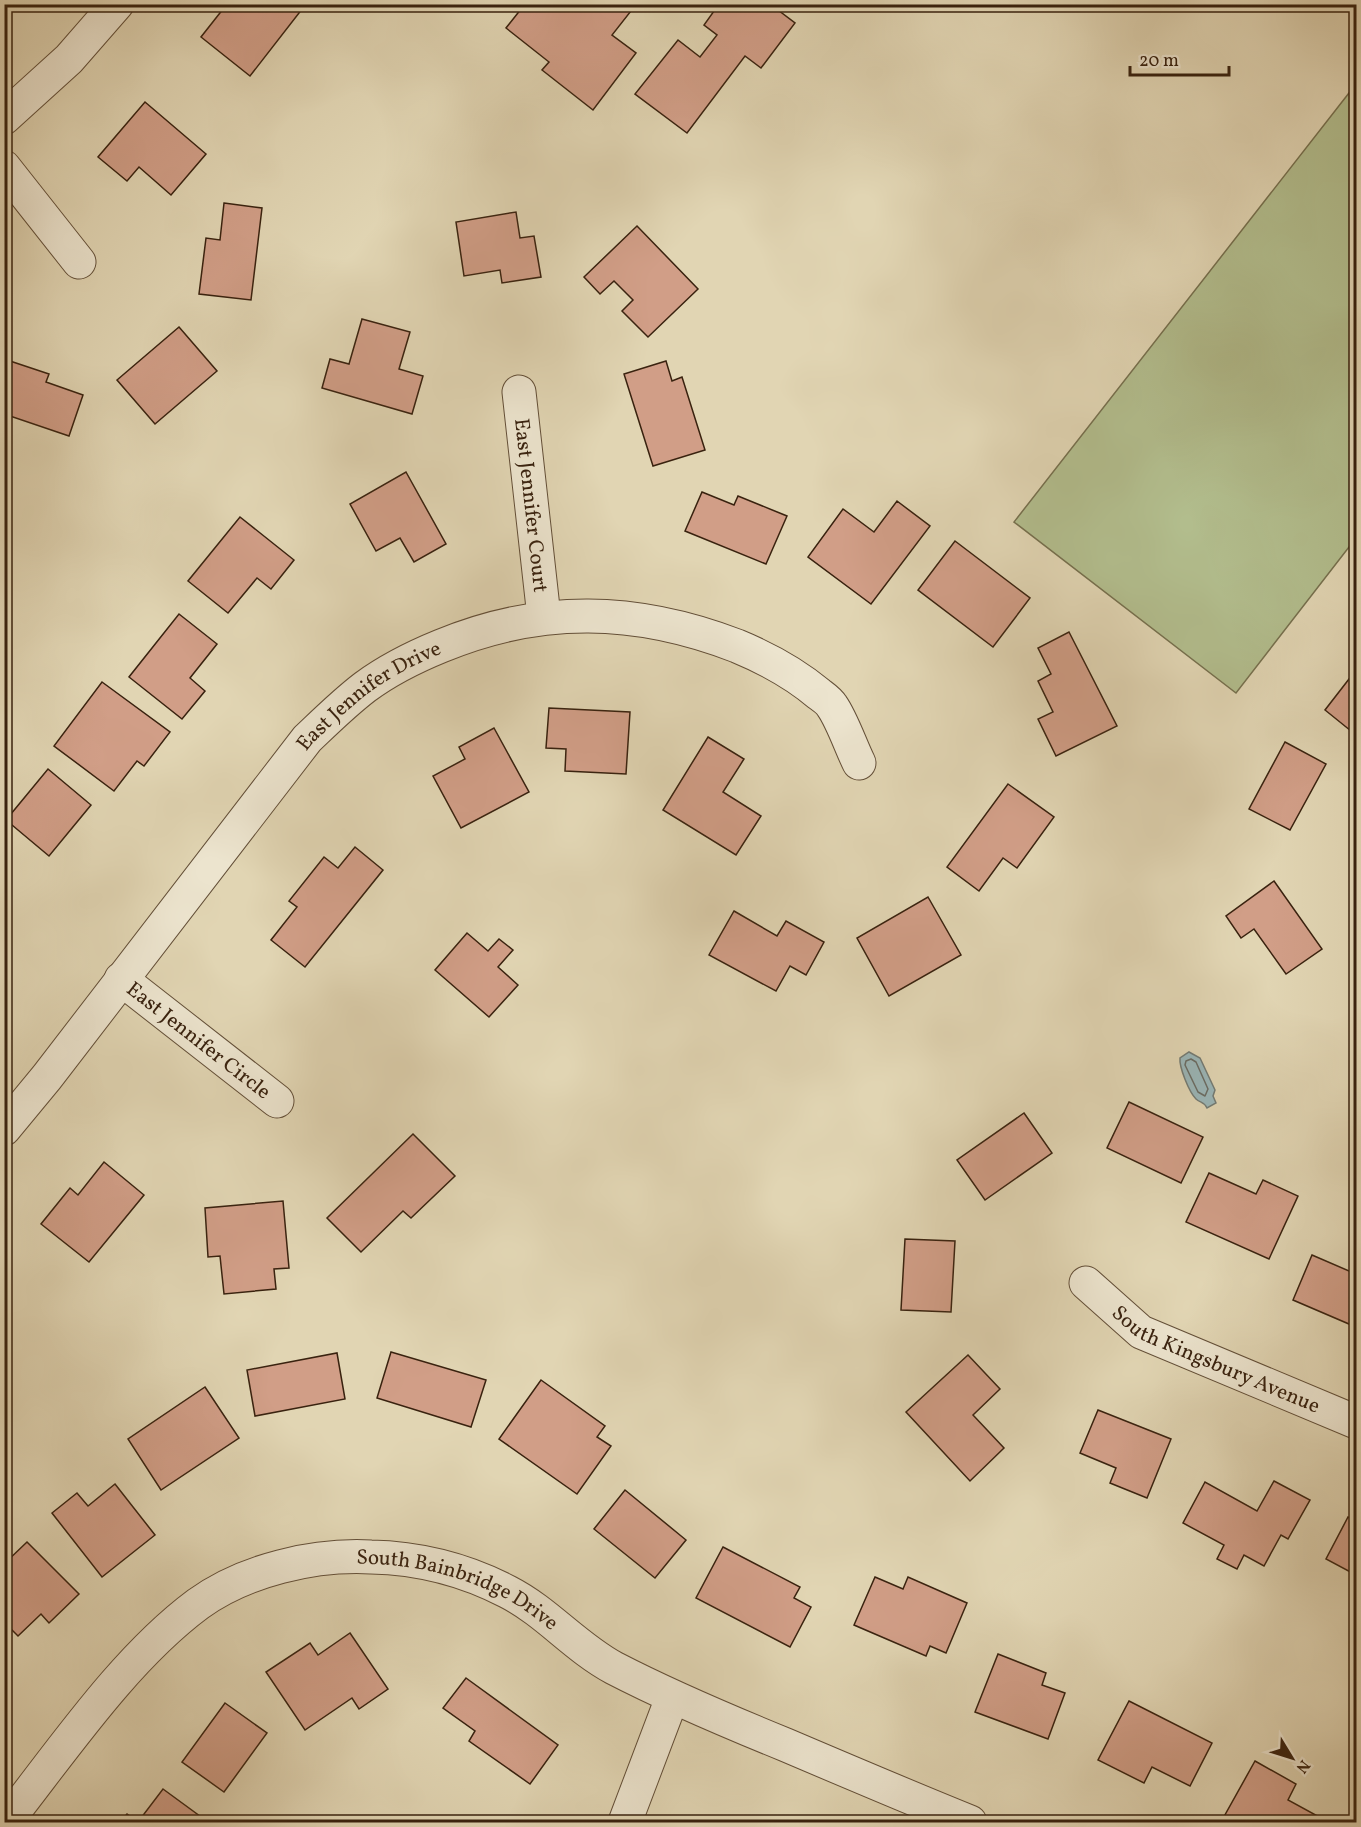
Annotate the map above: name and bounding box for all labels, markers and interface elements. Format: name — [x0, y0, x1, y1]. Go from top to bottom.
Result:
scale bar — [1130, 39, 1229, 77]
text: 20 m — [1139, 49, 1179, 74]
street label: East Jennifer Court — [506, 417, 554, 594]
street label: East Jennifer Drive — [290, 635, 446, 757]
street label: East Jennifer Circle — [120, 975, 276, 1107]
street label: South Kingsbury Avenue — [1105, 1299, 1324, 1421]
street label: South Bainbridge Drive — [356, 1544, 564, 1638]
north arrow — [1262, 1728, 1322, 1788]
text: N — [1290, 1755, 1314, 1778]

